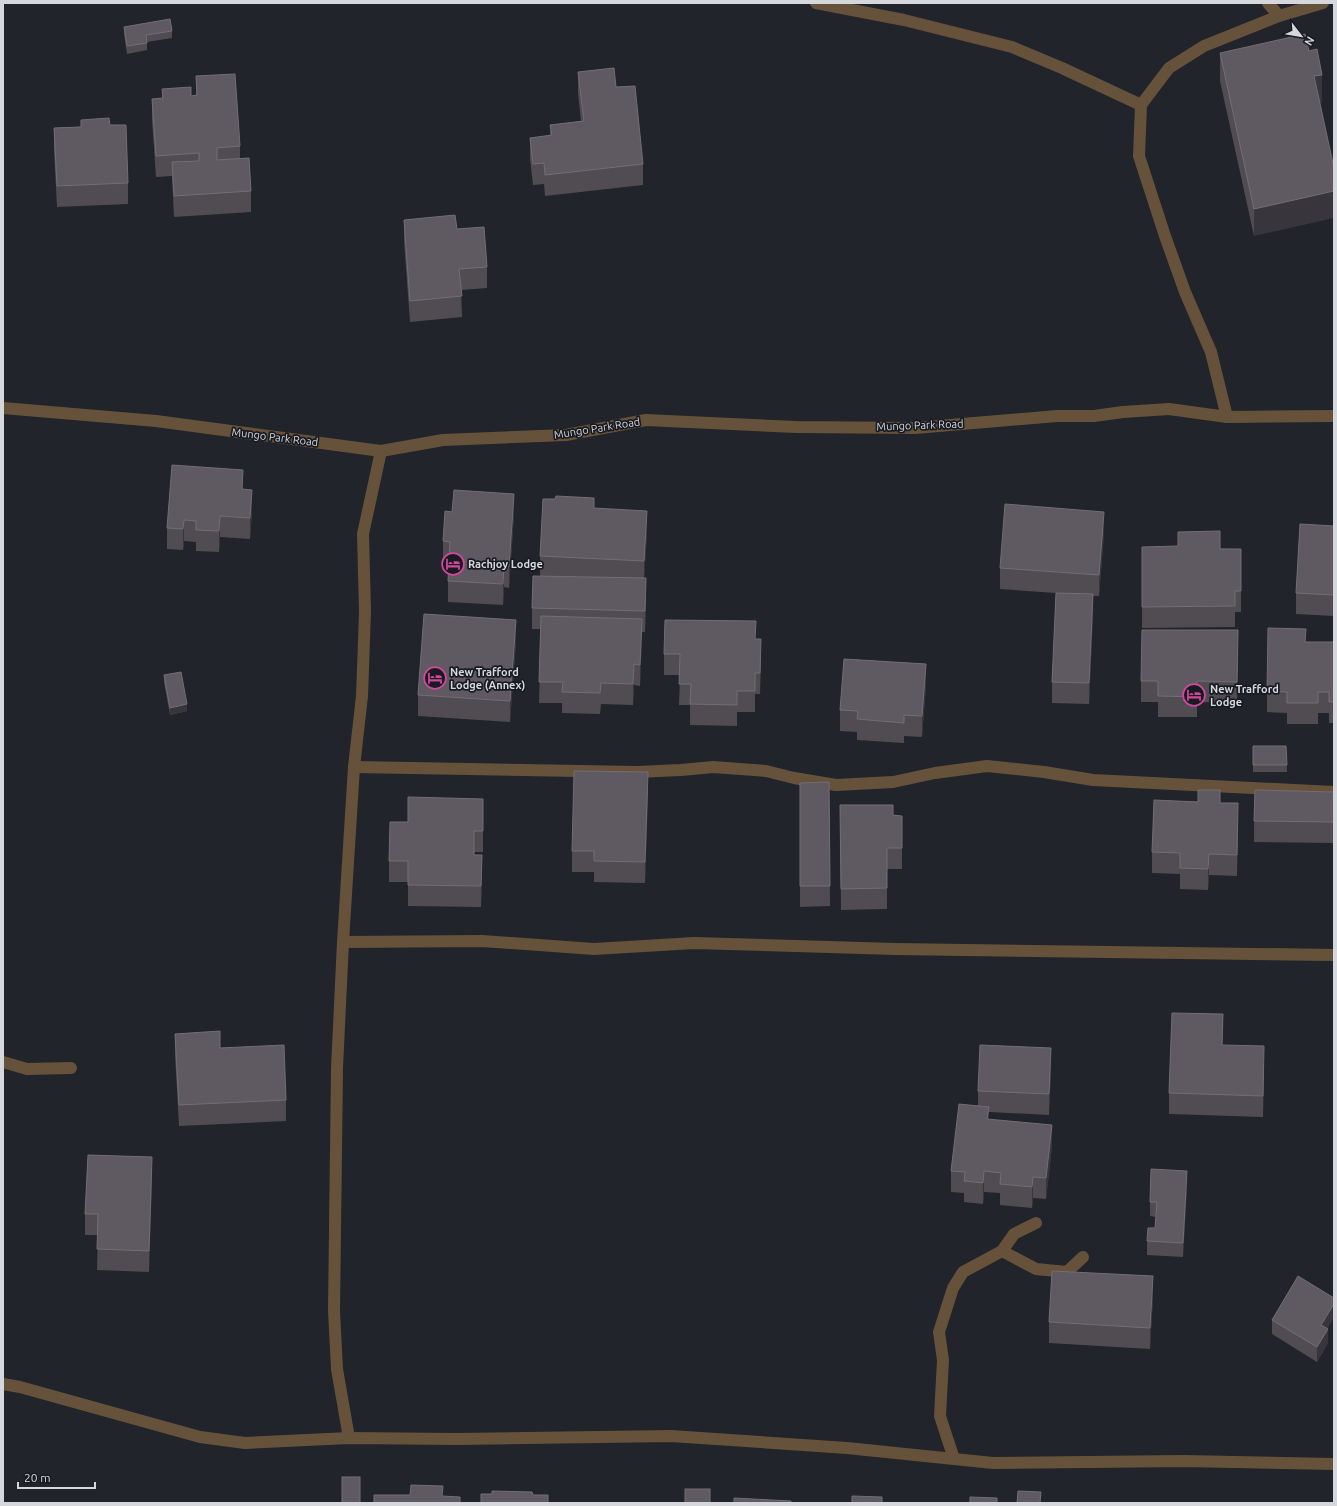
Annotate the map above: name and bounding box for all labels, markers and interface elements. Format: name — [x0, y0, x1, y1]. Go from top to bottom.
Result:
north arrow — [1281, 16, 1321, 56]
text: N — [1302, 35, 1317, 48]
street label: Mungo Park Road — [553, 415, 641, 441]
street label: Mungo Park Road — [876, 417, 964, 433]
street label: Mungo Park Road — [231, 426, 319, 448]
hotel icon: Rachjoy Lodge — [440, 551, 466, 577]
place label: Rachjoy Lodge — [468, 558, 543, 570]
hotel icon: New Trafford Lodge (Annex) — [422, 665, 448, 691]
place label: New Trafford Lodge (Annex) — [450, 666, 525, 692]
hotel icon: New Trafford Lodge — [1181, 682, 1207, 708]
place label: New Trafford Lodge — [1210, 683, 1279, 708]
scale bar — [18, 1464, 95, 1490]
text: 20 m — [24, 1471, 51, 1484]

